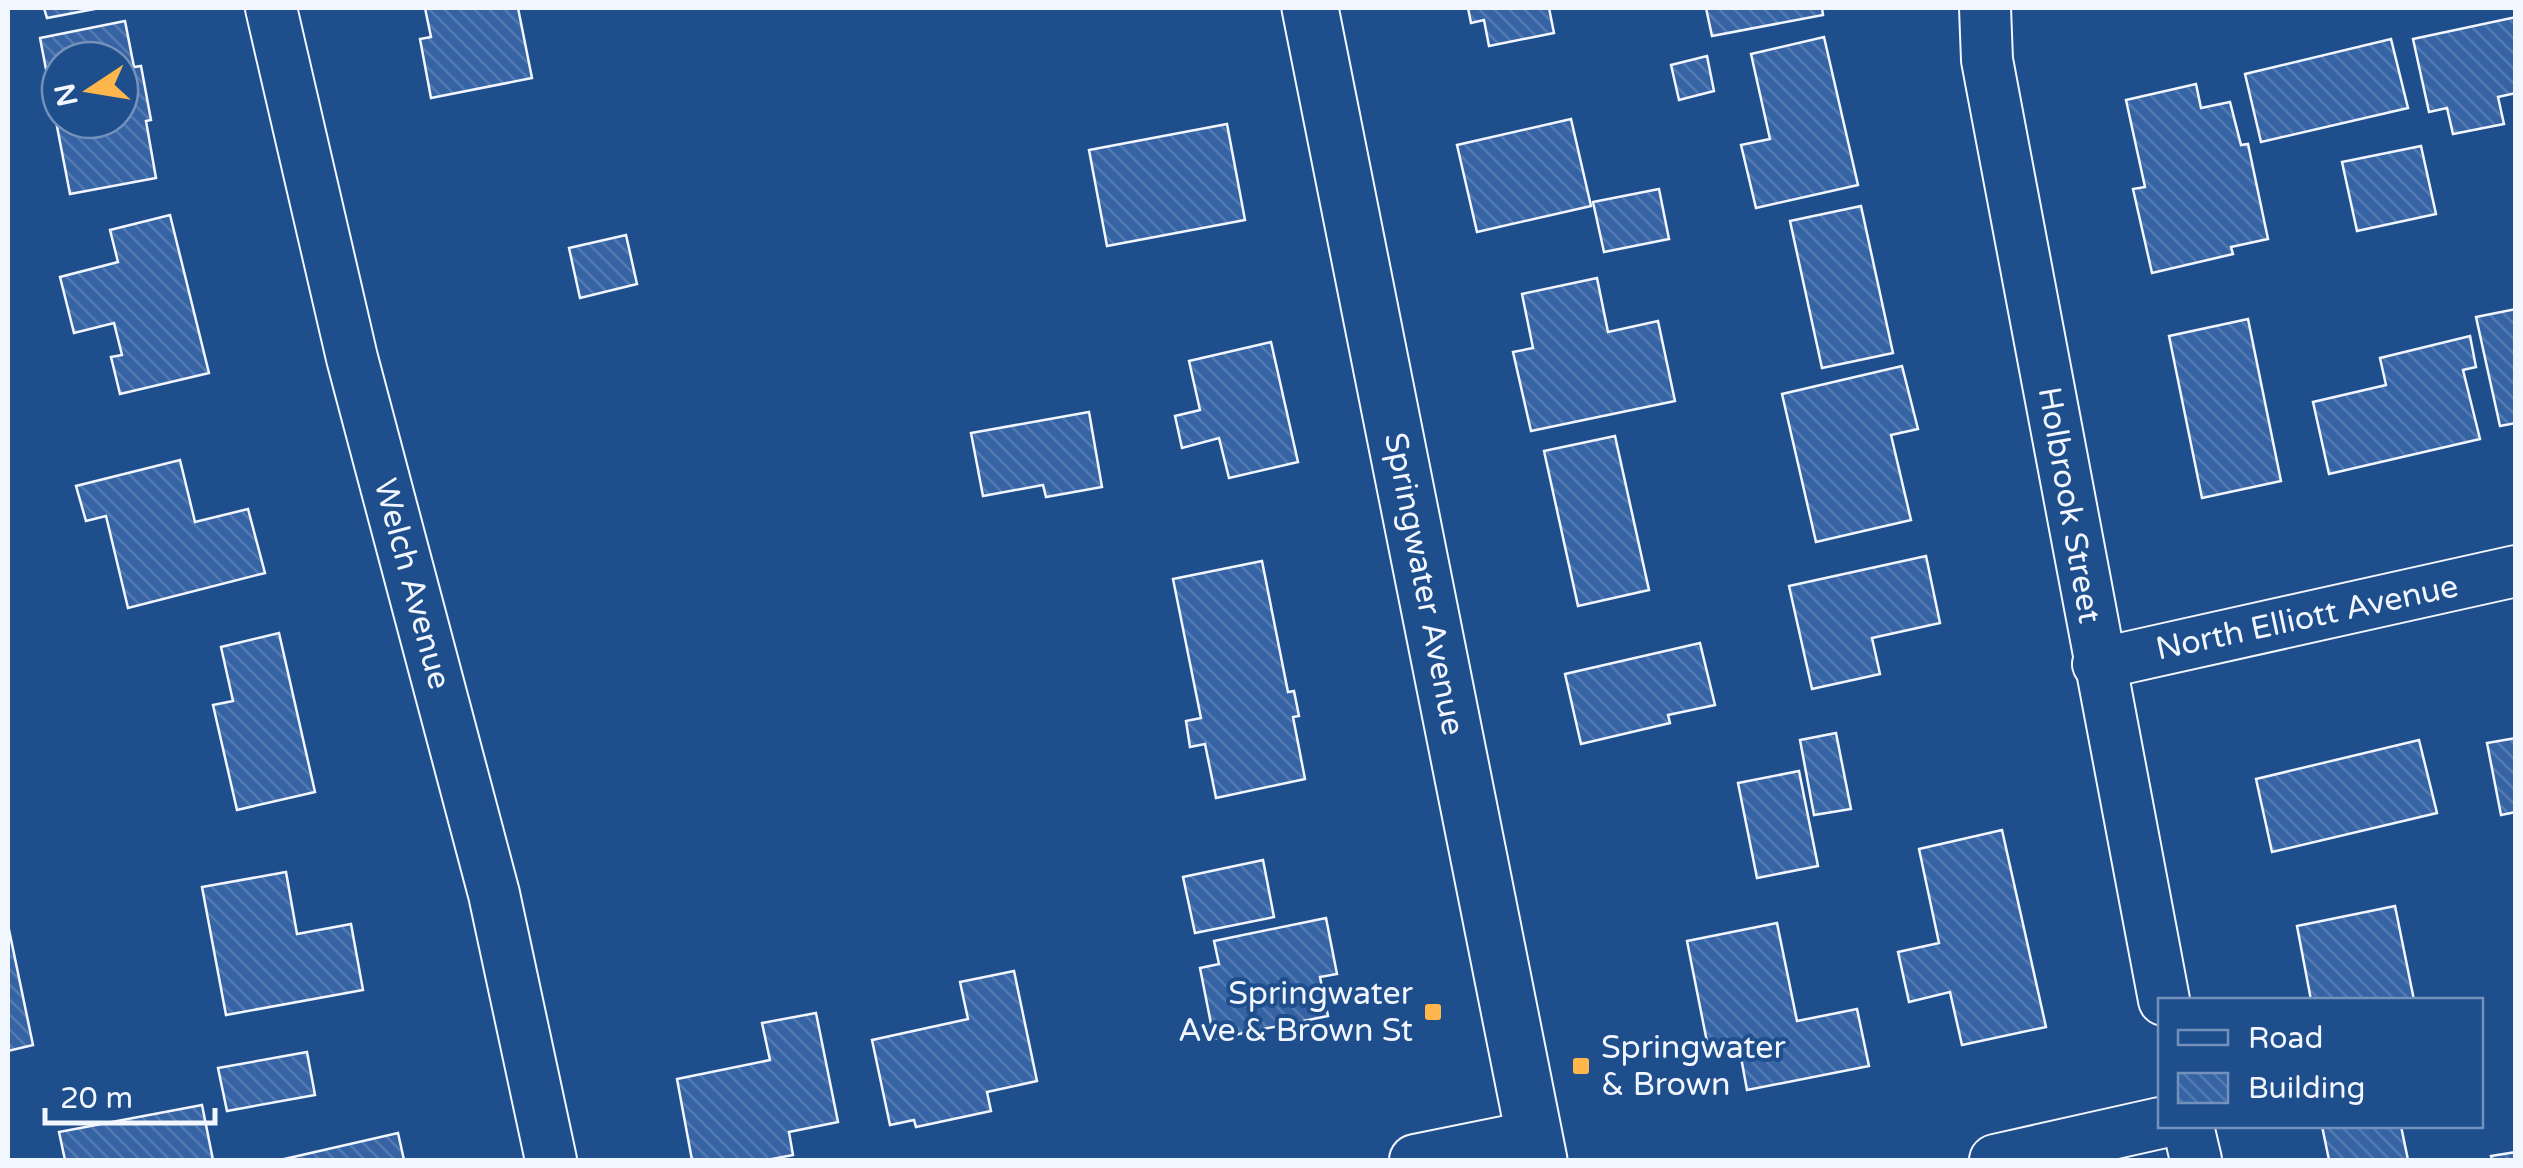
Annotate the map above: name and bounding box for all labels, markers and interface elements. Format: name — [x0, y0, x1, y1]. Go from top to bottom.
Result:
north arrow — [40, 40, 140, 140]
text: N — [48, 80, 85, 110]
street label: Holbrook Street — [2030, 384, 2108, 626]
street label: Springwater Avenue — [1376, 429, 1472, 739]
street label: Welch Avenue — [366, 475, 458, 693]
street label: North Elliott Avenue — [2152, 567, 2462, 669]
place label: Springwater Ave & Brown St — [1178, 975, 1414, 1050]
legend — [2158, 998, 2483, 1128]
marker: Springwater Ave & Brown St — [1422, 1001, 1444, 1023]
text: Road — [2248, 1020, 2323, 1057]
place label: Springwater & Brown — [1601, 1029, 1786, 1104]
marker: Springwater & Brown — [1570, 1055, 1592, 1077]
scale bar — [45, 1063, 215, 1125]
text: Building — [2248, 1070, 2365, 1107]
text: 20 m — [60, 1080, 133, 1117]

